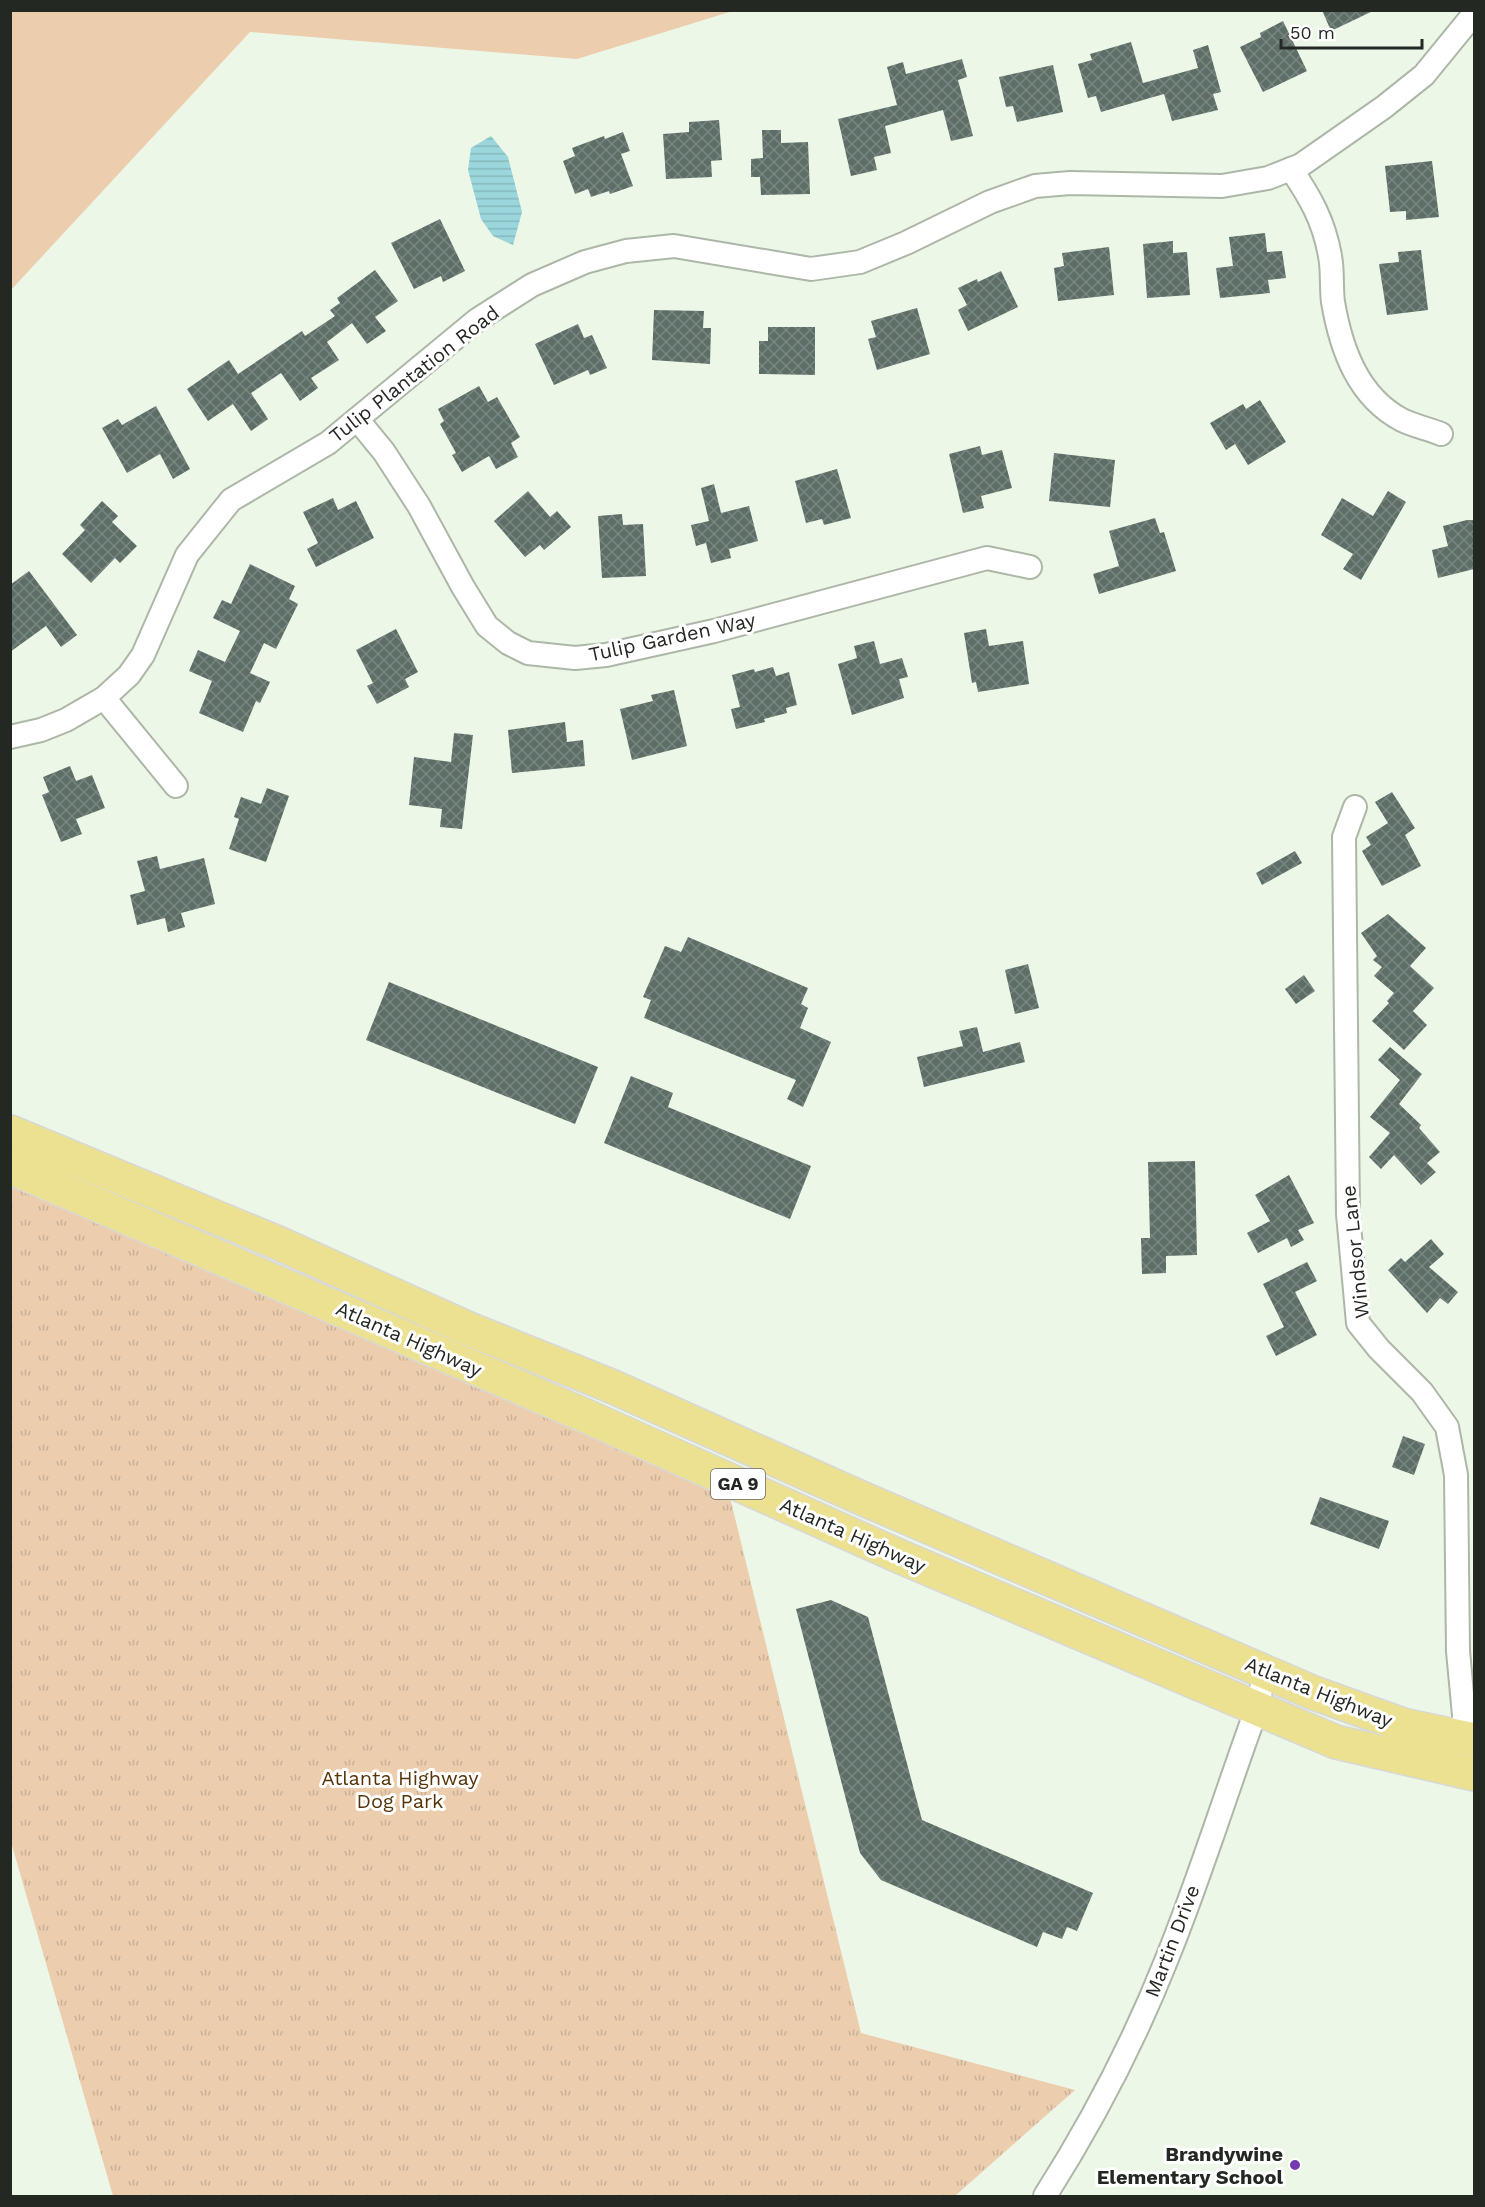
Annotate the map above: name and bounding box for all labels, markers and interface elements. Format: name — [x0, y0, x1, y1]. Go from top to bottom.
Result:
scale bar — [1281, 12, 1422, 50]
text: 50 m — [1290, 22, 1335, 43]
street label: Tulip Plantation Road — [324, 300, 504, 448]
street label: Tulip Garden Way — [586, 607, 758, 666]
street label: Windsor Lane — [1336, 1184, 1374, 1320]
street label: Atlanta Highway — [332, 1296, 486, 1382]
road number: GA 9 — [711, 1469, 765, 1499]
street label: Atlanta Highway — [776, 1492, 930, 1578]
street label: Atlanta Highway — [1242, 1651, 1397, 1733]
park label: Atlanta Highway Dog Park — [321, 1766, 479, 1813]
street label: Martin Drive — [1140, 1881, 1204, 2001]
place label: Brandywine Elementary School — [1097, 2142, 1283, 2189]
marker: Brandywine Elementary School — [1288, 2158, 1302, 2172]

